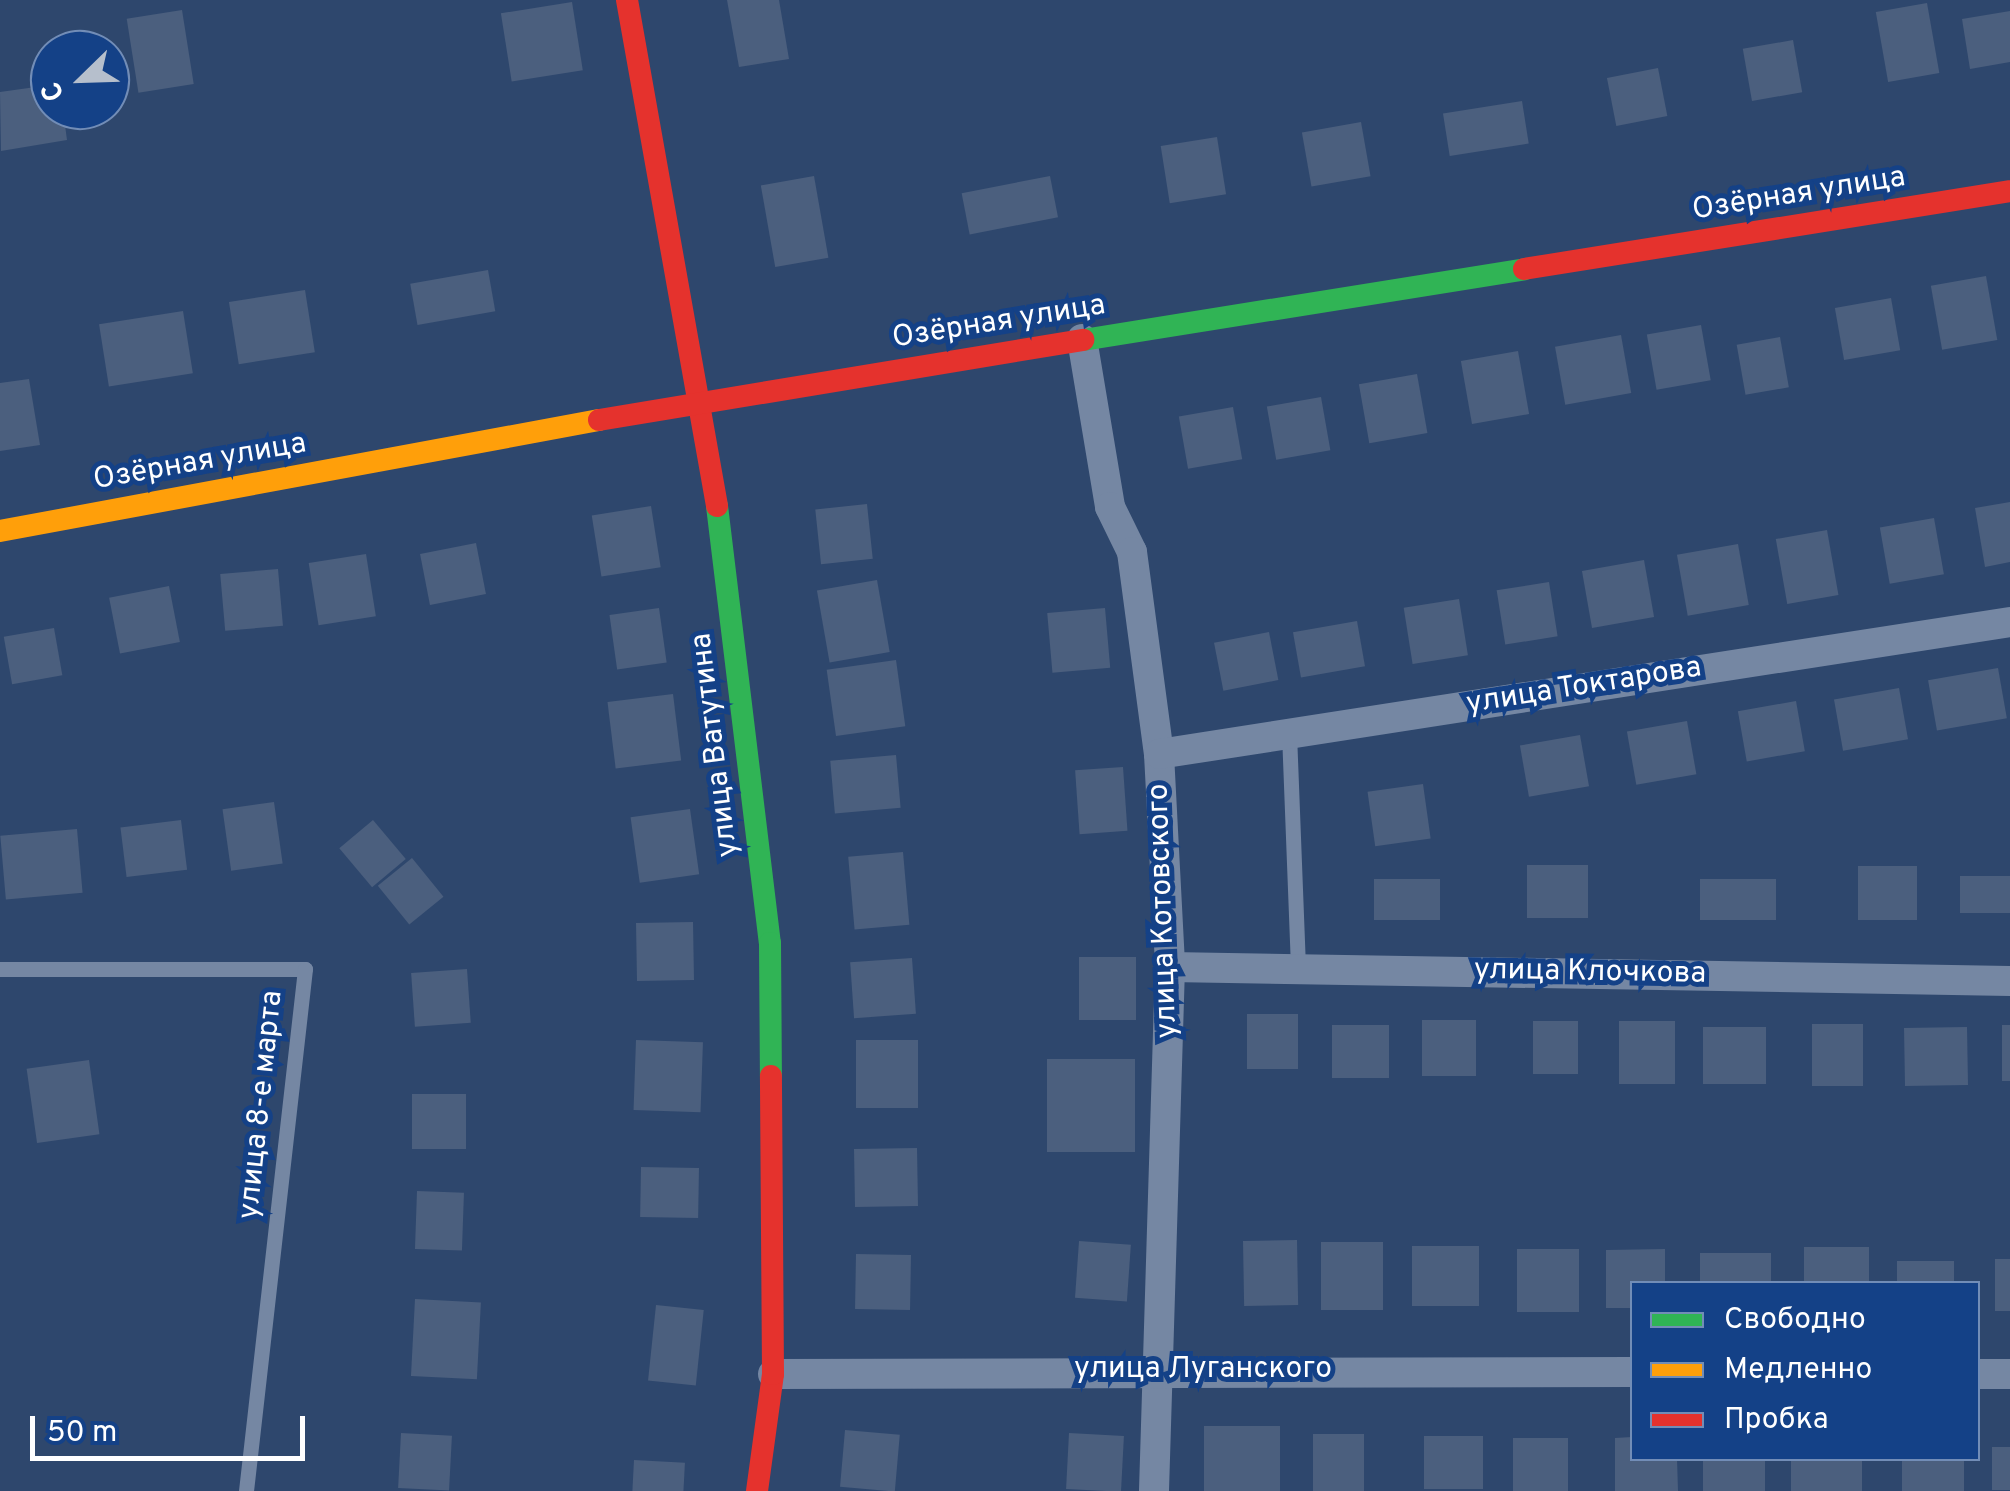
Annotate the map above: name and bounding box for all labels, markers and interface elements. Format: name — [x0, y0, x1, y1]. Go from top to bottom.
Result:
north arrow — [30, 30, 130, 130]
text: С — [34, 76, 74, 106]
street label: Озёрная улица — [1690, 160, 1908, 230]
street label: Озёрная улица — [890, 288, 1108, 358]
street label: Озёрная улица — [91, 427, 309, 499]
street label: улица Ватутина — [684, 631, 748, 859]
street label: улица Токтарова — [1463, 651, 1705, 723]
street label: улица Котовского — [1142, 783, 1186, 1039]
street label: улица Клочкова — [1473, 953, 1707, 993]
street label: улица 8-е марта — [232, 989, 292, 1221]
legend — [1630, 1281, 1980, 1461]
text: Свободно — [1724, 1302, 1866, 1339]
street label: улица Луганского — [1074, 1352, 1332, 1388]
text: Медленно — [1724, 1352, 1872, 1389]
scale bar — [35, 1396, 310, 1458]
text: Пробка — [1724, 1402, 1829, 1439]
text: 50 m — [47, 1415, 117, 1452]

